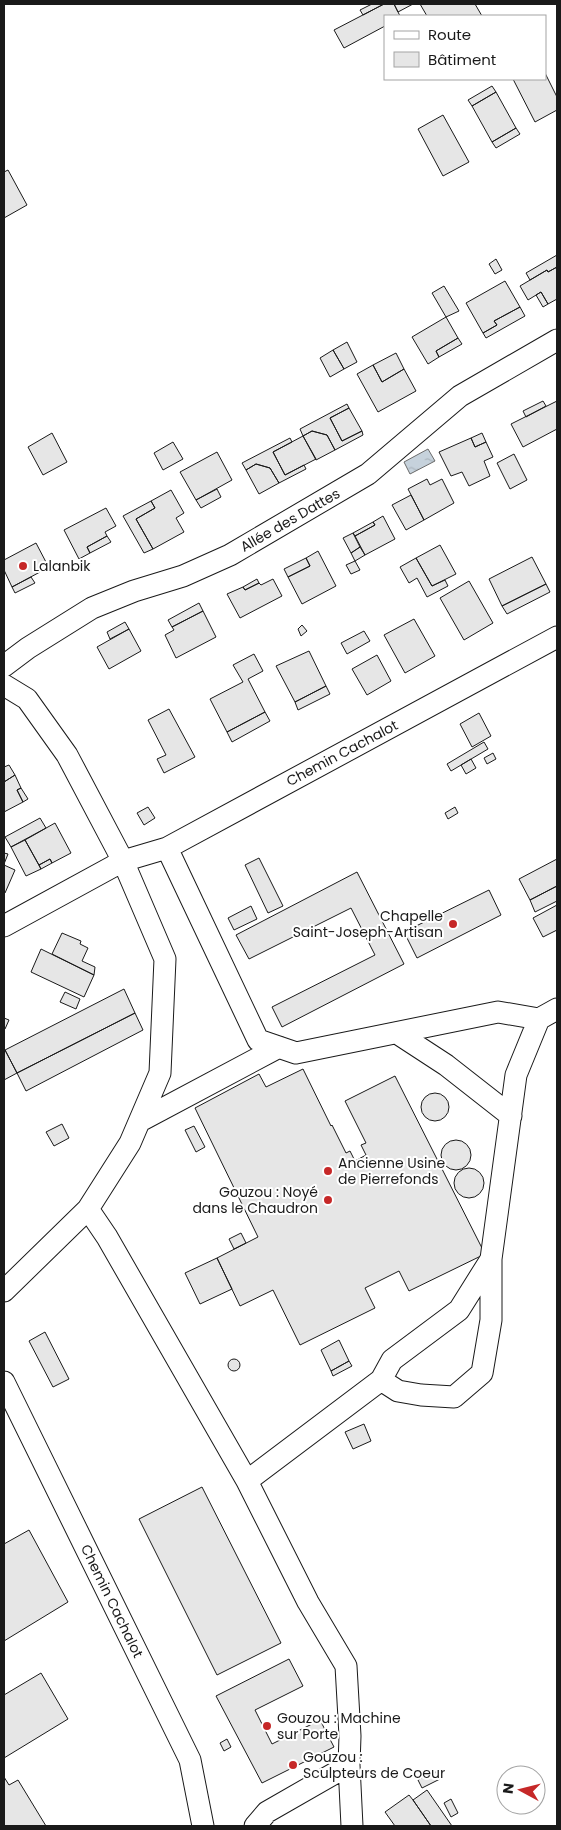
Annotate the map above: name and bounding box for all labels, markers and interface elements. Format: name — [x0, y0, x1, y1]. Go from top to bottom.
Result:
legend — [384, 15, 546, 80]
text: Route — [428, 24, 471, 45]
text: Bâtiment — [428, 49, 496, 70]
street label: Allée des Dattes — [236, 483, 344, 557]
place label: Lalanbik — [33, 556, 91, 576]
marker: Lalanbik — [17, 560, 29, 572]
street label: Chemin Cachalot — [283, 715, 401, 791]
place label: Chapelle Saint-Joseph-Artisan — [293, 906, 443, 942]
marker: Chapelle Saint-Joseph-Artisan — [447, 918, 459, 930]
place label: Ancienne Usine de Pierrefonds — [338, 1153, 446, 1189]
marker: Ancienne Usine de Pierrefonds — [322, 1165, 334, 1177]
place label: Gouzou : Noyé dans le Chaudron — [192, 1182, 318, 1218]
marker: Gouzou : Noyé dans le Chaudron — [322, 1194, 334, 1206]
street label: Chemin Cachalot — [76, 1541, 148, 1661]
place label: Gouzou : Machine sur Porte — [277, 1708, 401, 1744]
marker: Gouzou : Machine sur Porte — [261, 1720, 273, 1732]
place label: Gouzou : Sculpteurs de Coeur — [303, 1747, 445, 1783]
marker: Gouzou : Sculpteurs de Coeur — [287, 1759, 299, 1771]
north arrow — [496, 1765, 546, 1815]
text: N — [498, 1782, 519, 1795]

